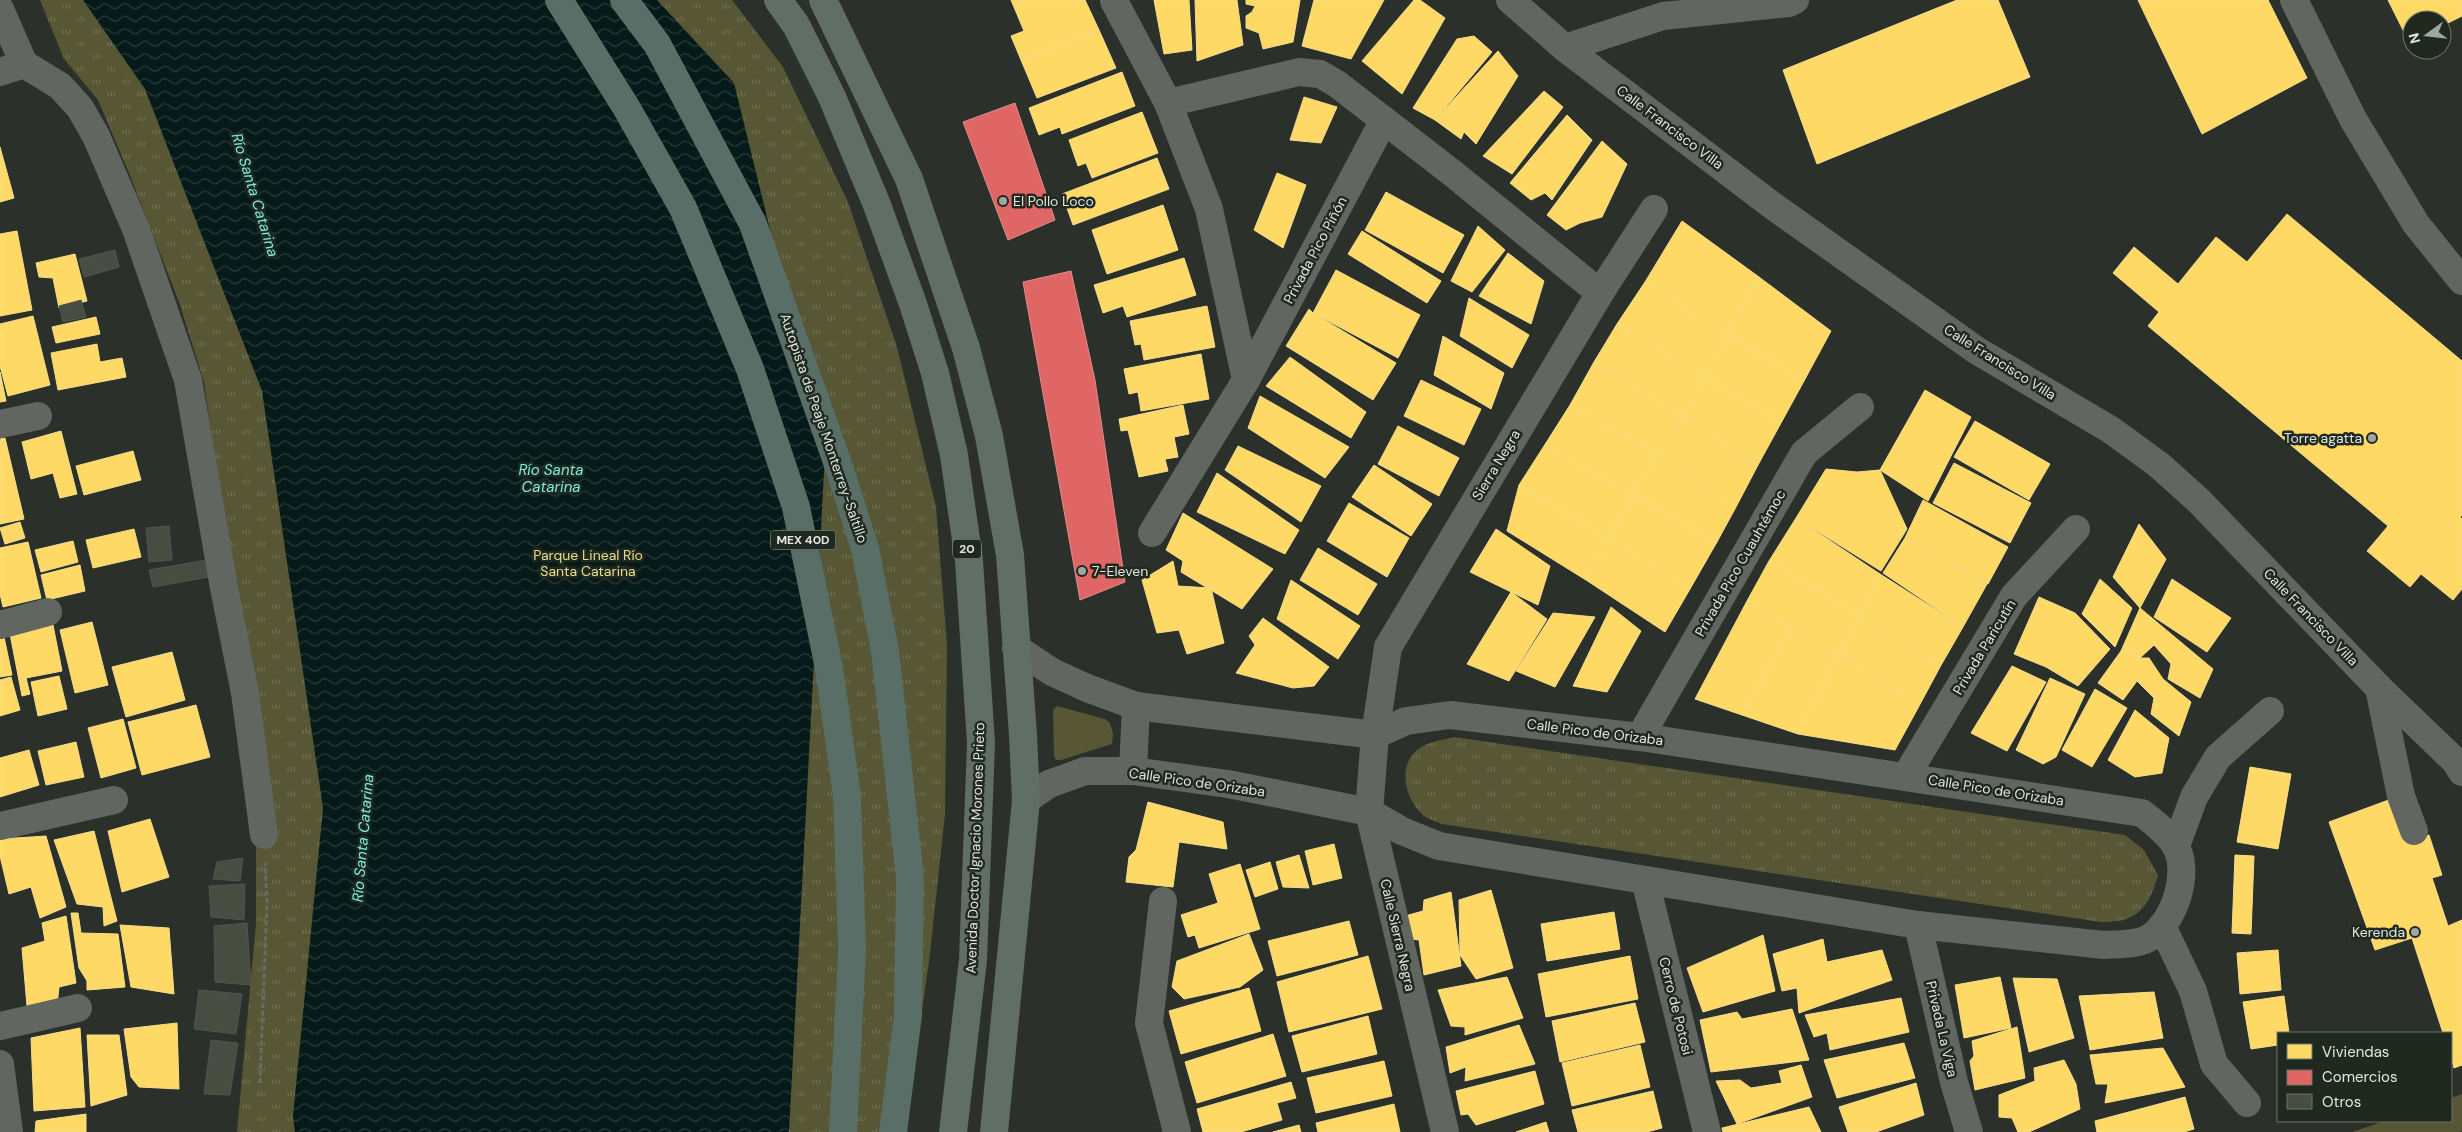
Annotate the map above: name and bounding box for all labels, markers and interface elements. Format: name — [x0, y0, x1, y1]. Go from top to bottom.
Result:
north arrow — [2402, 10, 2452, 60]
text: N — [2404, 31, 2424, 46]
street label: Calle Francisco Villa — [1613, 81, 1727, 173]
water label: Río Santa Catarina — [227, 131, 283, 259]
place label: El Pollo Loco — [1013, 192, 1094, 210]
street label: Privada Pico Piñón — [1279, 193, 1351, 307]
marker: El Pollo Loco — [997, 195, 1009, 207]
street label: Autopista de Peaje Monterrey-Saltillo — [776, 311, 872, 545]
street label: Calle Francisco Villa — [1941, 320, 2059, 404]
street label: Sierra Negra — [1468, 426, 1524, 504]
place label: Torre agatta — [2284, 429, 2362, 447]
marker: Torre agatta — [2366, 432, 2378, 444]
water label: Río Santa Catarina — [518, 460, 584, 497]
street label: Privada Pico Cuauhtémoc — [1691, 486, 1789, 640]
road number: MEX 40D — [770, 530, 836, 550]
road number: 20 — [953, 540, 981, 558]
park label: Parque Lineal Río Santa Catarina — [533, 546, 643, 580]
place label: 7-Eleven — [1092, 562, 1148, 580]
street label: Calle Francisco Villa — [2260, 564, 2362, 670]
marker: 7-Eleven — [1076, 565, 1088, 577]
street label: Privada Paricutín — [1948, 596, 2020, 698]
street label: Calle Pico de Orizaba — [1526, 715, 1664, 749]
street label: Avenida Doctor Ignacio Morones Prieto — [962, 722, 988, 974]
street label: Calle Pico de Orizaba — [1128, 764, 1266, 800]
street label: Calle Pico de Orizaba — [1927, 770, 2065, 810]
water label: Río Santa Catarina — [347, 773, 379, 903]
street label: Calle Sierra Negra — [1376, 877, 1420, 993]
place label: Kerenda — [2352, 923, 2405, 941]
marker: Kerenda — [2409, 926, 2421, 938]
street label: Cerro de Potosi — [1655, 955, 1697, 1057]
street label: Privada La Viga — [1922, 979, 1962, 1079]
legend — [2277, 1032, 2452, 1122]
text: Viviendas — [2322, 1042, 2389, 1062]
text: Comercios — [2322, 1067, 2397, 1087]
text: Otros — [2322, 1092, 2361, 1112]

